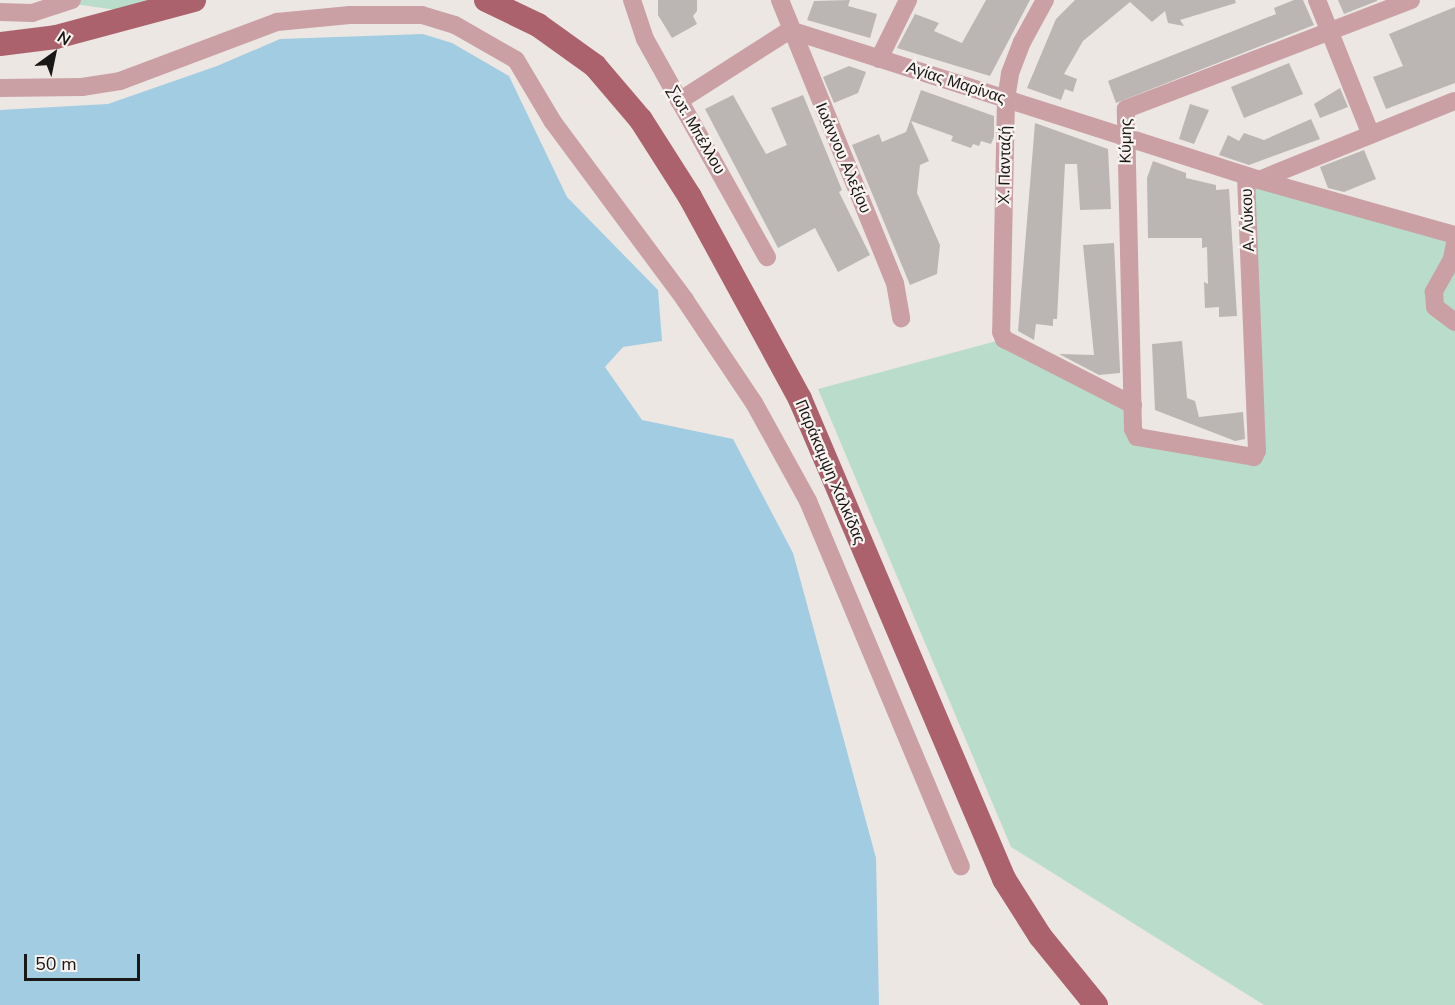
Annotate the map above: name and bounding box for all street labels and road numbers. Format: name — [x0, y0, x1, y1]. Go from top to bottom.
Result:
street label: Αγίας Μαρίνας — [904, 58, 1008, 108]
street label: Σωτ. Μπέλλου — [663, 82, 729, 178]
street label: Ιωάννου Αλεξίου — [811, 100, 875, 216]
street label: Κύμης — [1116, 118, 1136, 164]
street label: Χ. Πανταζή — [995, 126, 1015, 204]
street label: Α. Λύκου — [1237, 188, 1259, 252]
street label: Παράκαμψη Χαλκίδας — [791, 397, 869, 547]

